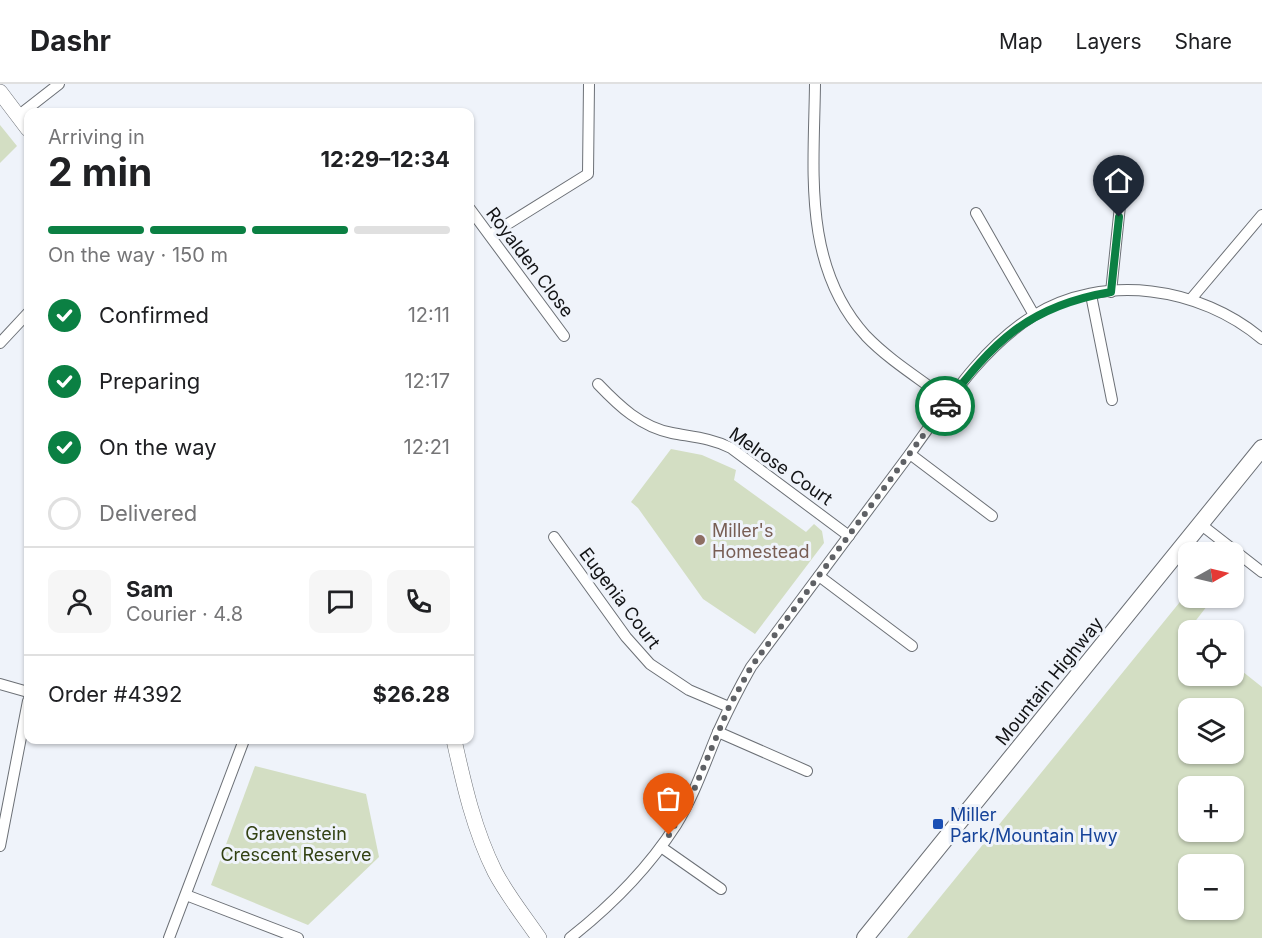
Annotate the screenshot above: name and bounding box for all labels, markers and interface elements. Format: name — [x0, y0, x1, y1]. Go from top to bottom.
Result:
text: Dashr — [30, 24, 111, 58]
text: Map — [999, 29, 1043, 54]
text: Layers — [1076, 29, 1142, 54]
text: Share — [1175, 29, 1232, 54]
text: Arriving in — [48, 125, 145, 149]
text: 12:29–12:34 — [320, 146, 450, 172]
text: 2 min — [48, 148, 152, 195]
pin — [1093, 155, 1144, 217]
icon: home — [1102, 164, 1135, 197]
street label: Royalden Close — [482, 203, 578, 321]
text: On the way · 150 m — [48, 243, 228, 267]
icon: check — [48, 299, 81, 332]
text: Confirmed — [99, 302, 209, 328]
text: 12:11 — [408, 303, 450, 327]
icon: check — [48, 365, 81, 398]
text: Preparing — [99, 368, 200, 394]
text: 12:17 — [404, 369, 450, 393]
courier — [915, 376, 975, 436]
icon: car — [929, 390, 962, 423]
street label: Melrose Court — [725, 423, 837, 509]
icon: check — [48, 431, 81, 464]
text: On the way — [99, 434, 217, 460]
text: 12:21 — [404, 435, 450, 459]
text: Delivered — [99, 500, 197, 526]
place label: Miller's Homestead — [712, 520, 809, 562]
marker: Miller's Homestead — [693, 533, 707, 547]
north arrow — [1178, 542, 1244, 608]
map controls — [1178, 542, 1244, 920]
street label: Eugenia Court — [575, 543, 665, 653]
button: person — [48, 570, 111, 633]
button: chat — [309, 570, 372, 633]
button: phone — [387, 570, 450, 633]
text: Sam — [126, 576, 173, 602]
text: Courier · 4.8 — [126, 602, 243, 626]
street label: Mountain Highway — [991, 613, 1107, 749]
button: locate — [1178, 620, 1244, 686]
text: Order #4392 — [48, 681, 182, 707]
text: $26.28 — [373, 681, 450, 707]
button: layers — [1178, 698, 1244, 764]
pin — [643, 773, 694, 835]
button: + — [1178, 776, 1244, 842]
icon: bag — [652, 782, 685, 815]
place label: Miller Park/Mountain Hwy — [950, 804, 1118, 846]
marker: Miller Park/Mountain Hwy — [931, 817, 945, 831]
park label: Gravenstein Crescent Reserve — [220, 823, 372, 865]
button: − — [1178, 854, 1244, 920]

